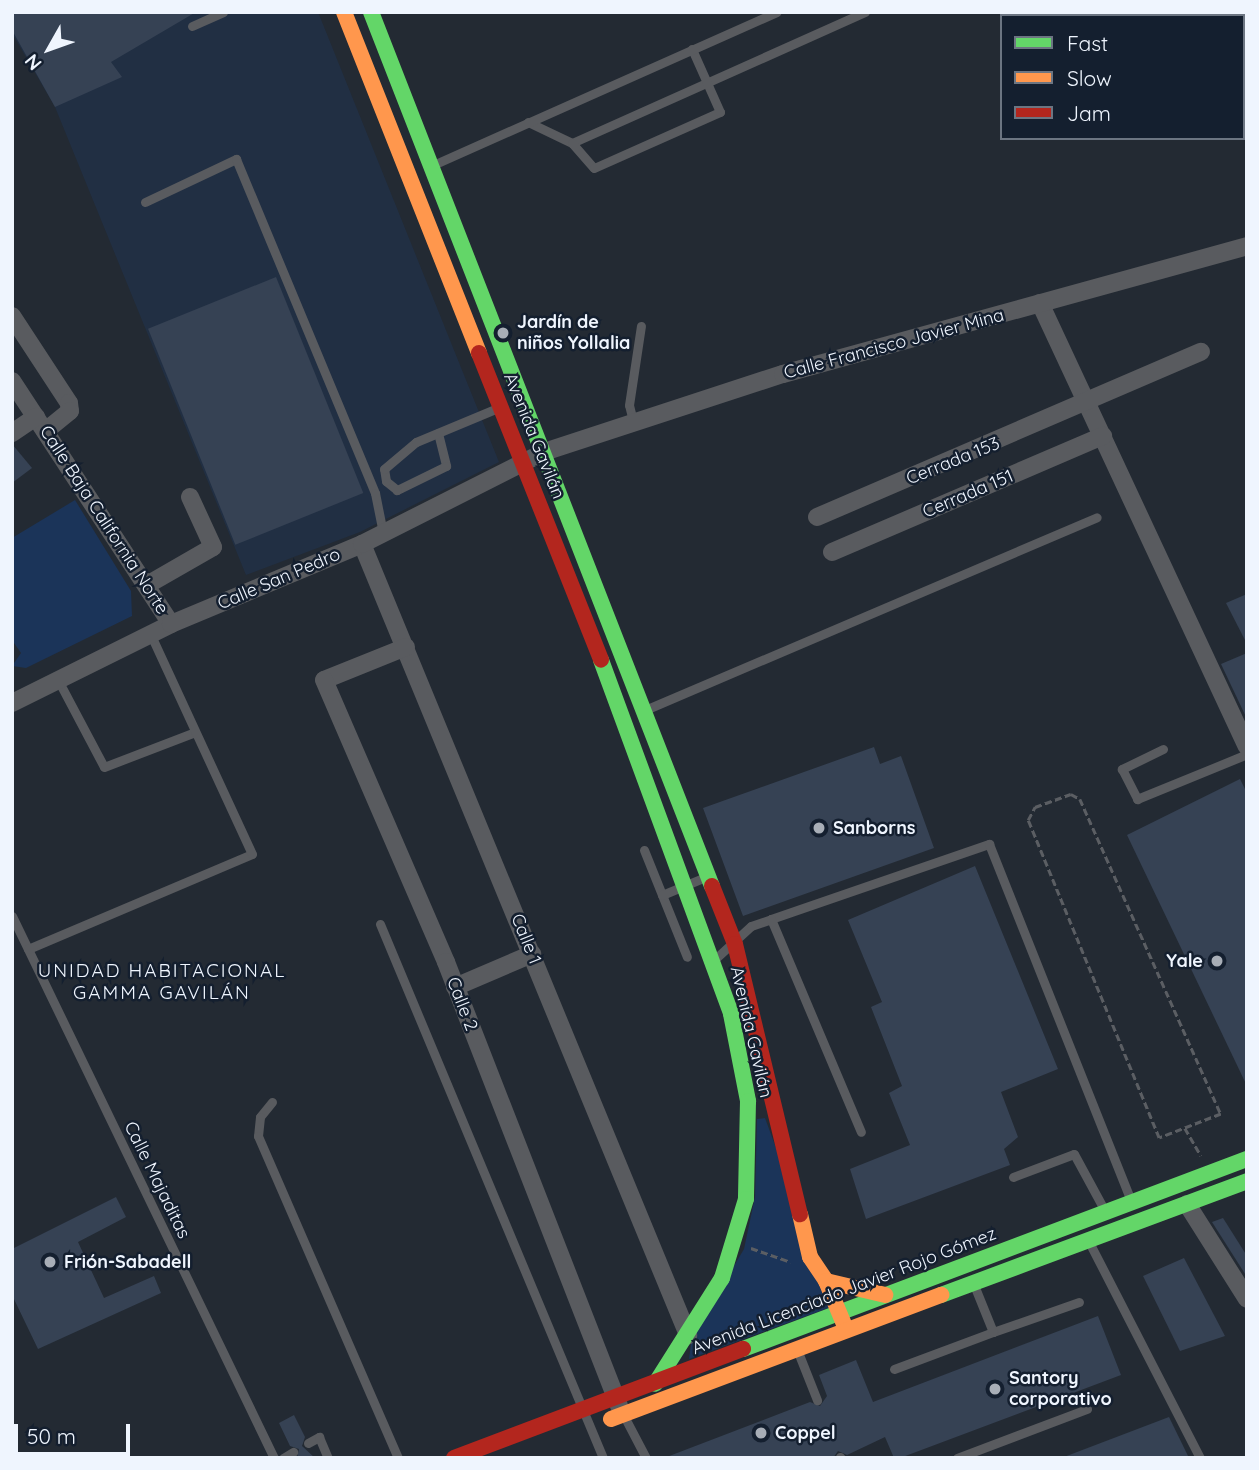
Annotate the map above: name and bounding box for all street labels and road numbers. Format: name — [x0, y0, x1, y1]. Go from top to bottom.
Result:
street label: Calle Francisco Javier Mina — [782, 304, 1006, 384]
street label: Avenida Gavilán — [499, 370, 569, 502]
street label: Calle Baja California Norte — [35, 422, 173, 618]
street label: Cerrada 153 — [903, 432, 1003, 490]
street label: Cerrada 151 — [919, 465, 1017, 523]
street label: Calle San Pedro — [214, 543, 344, 615]
street label: Calle 1 — [506, 911, 546, 967]
street label: Avenida Gavilán — [725, 964, 777, 1100]
street label: Calle 2 — [442, 974, 482, 1034]
street label: Calle Majaditas — [119, 1118, 195, 1242]
street label: Avenida Licenciado Javier Rojo Gómez — [689, 1223, 999, 1359]

